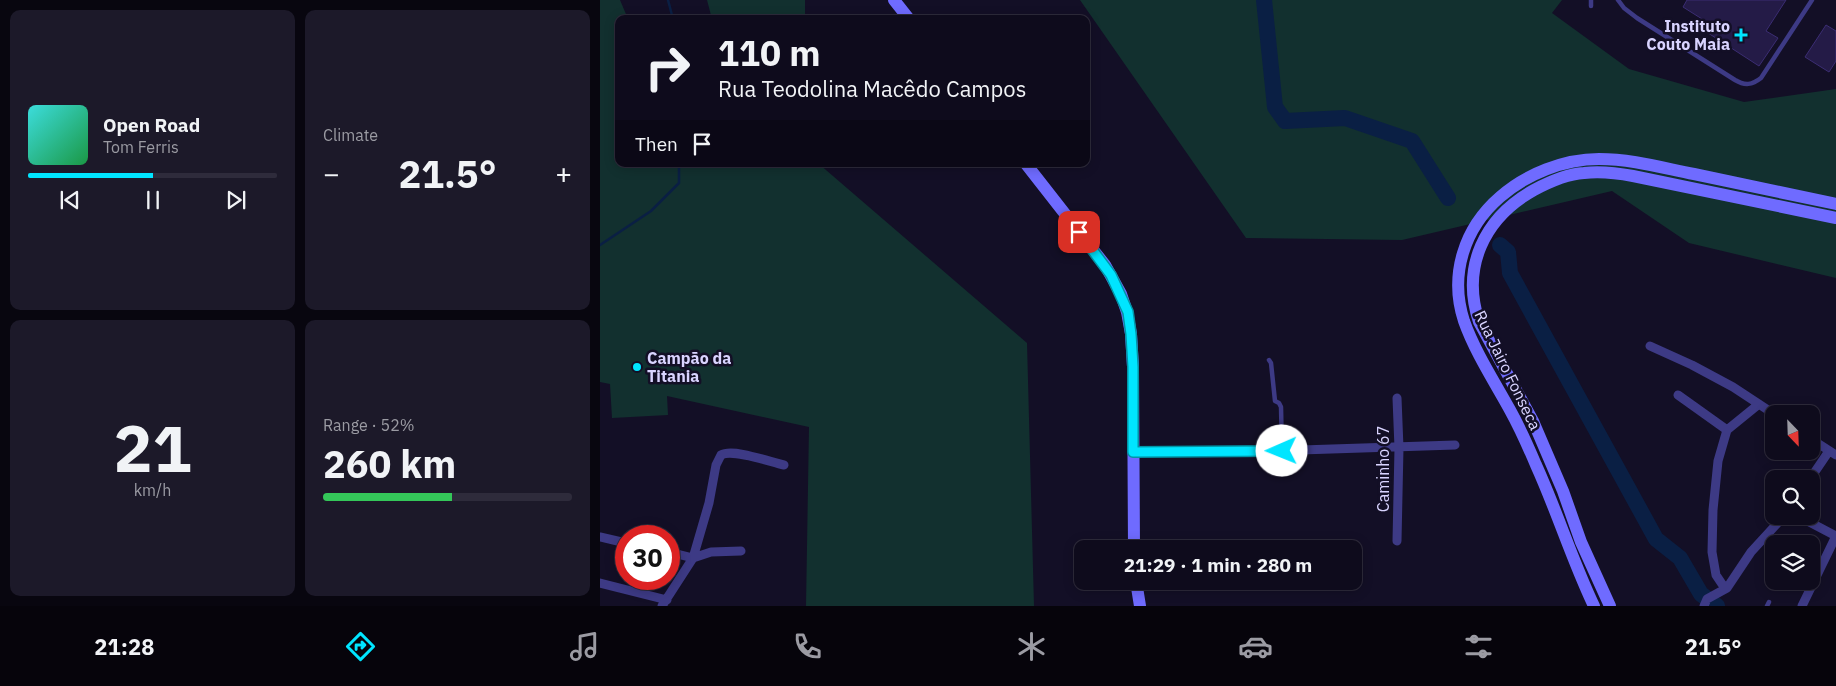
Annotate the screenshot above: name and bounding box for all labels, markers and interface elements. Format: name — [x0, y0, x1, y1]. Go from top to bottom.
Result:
place label: Instituto Couto Maia — [1646, 16, 1730, 54]
marker: Instituto Couto Maia — [1734, 28, 1748, 42]
text: 110 m — [718, 30, 821, 76]
icon: right — [635, 35, 700, 100]
text: Rua Teodolina Macêdo Campos — [718, 74, 1026, 103]
text: Open Road — [103, 113, 200, 137]
text: Climate — [323, 125, 378, 145]
icon: arrive — [688, 130, 716, 158]
text: Then — [635, 132, 678, 156]
text: Tom Ferris — [103, 137, 179, 157]
text: 21.5° — [398, 149, 497, 198]
text: − — [323, 155, 340, 192]
text: + — [555, 155, 572, 192]
icon: previous — [56, 186, 84, 214]
icon: pause — [139, 186, 167, 214]
icon: next — [222, 186, 250, 214]
pin — [1058, 211, 1100, 253]
icon: arrive — [1065, 218, 1093, 246]
street label: Rua Jairo Fonseca — [1470, 307, 1546, 434]
place label: Campão da Titania — [647, 348, 731, 386]
marker: Campão da Titania — [631, 361, 643, 373]
text: 21 — [113, 405, 192, 490]
north arrow — [1765, 405, 1820, 460]
map controls — [1765, 405, 1820, 590]
text: Range · 52% — [323, 415, 415, 435]
position arrow — [1255, 424, 1307, 476]
street label: Caminho 67 — [1373, 426, 1393, 512]
text: 260 km — [323, 439, 456, 488]
button: search — [1765, 470, 1820, 525]
text: km/h — [134, 480, 171, 500]
speed limit sign: 30 — [615, 525, 680, 590]
button: layers — [1765, 535, 1820, 590]
text: 21:29 · 1 min · 280 m — [1124, 553, 1312, 577]
icon: directions — [343, 629, 378, 664]
icon: music — [567, 629, 602, 664]
icon: phone — [790, 629, 825, 664]
icon: climate — [1014, 629, 1049, 664]
icon: car — [1238, 629, 1273, 664]
icon: filters — [1461, 629, 1496, 664]
text: 21:28 — [94, 632, 154, 661]
text: 21.5° — [1685, 632, 1742, 661]

